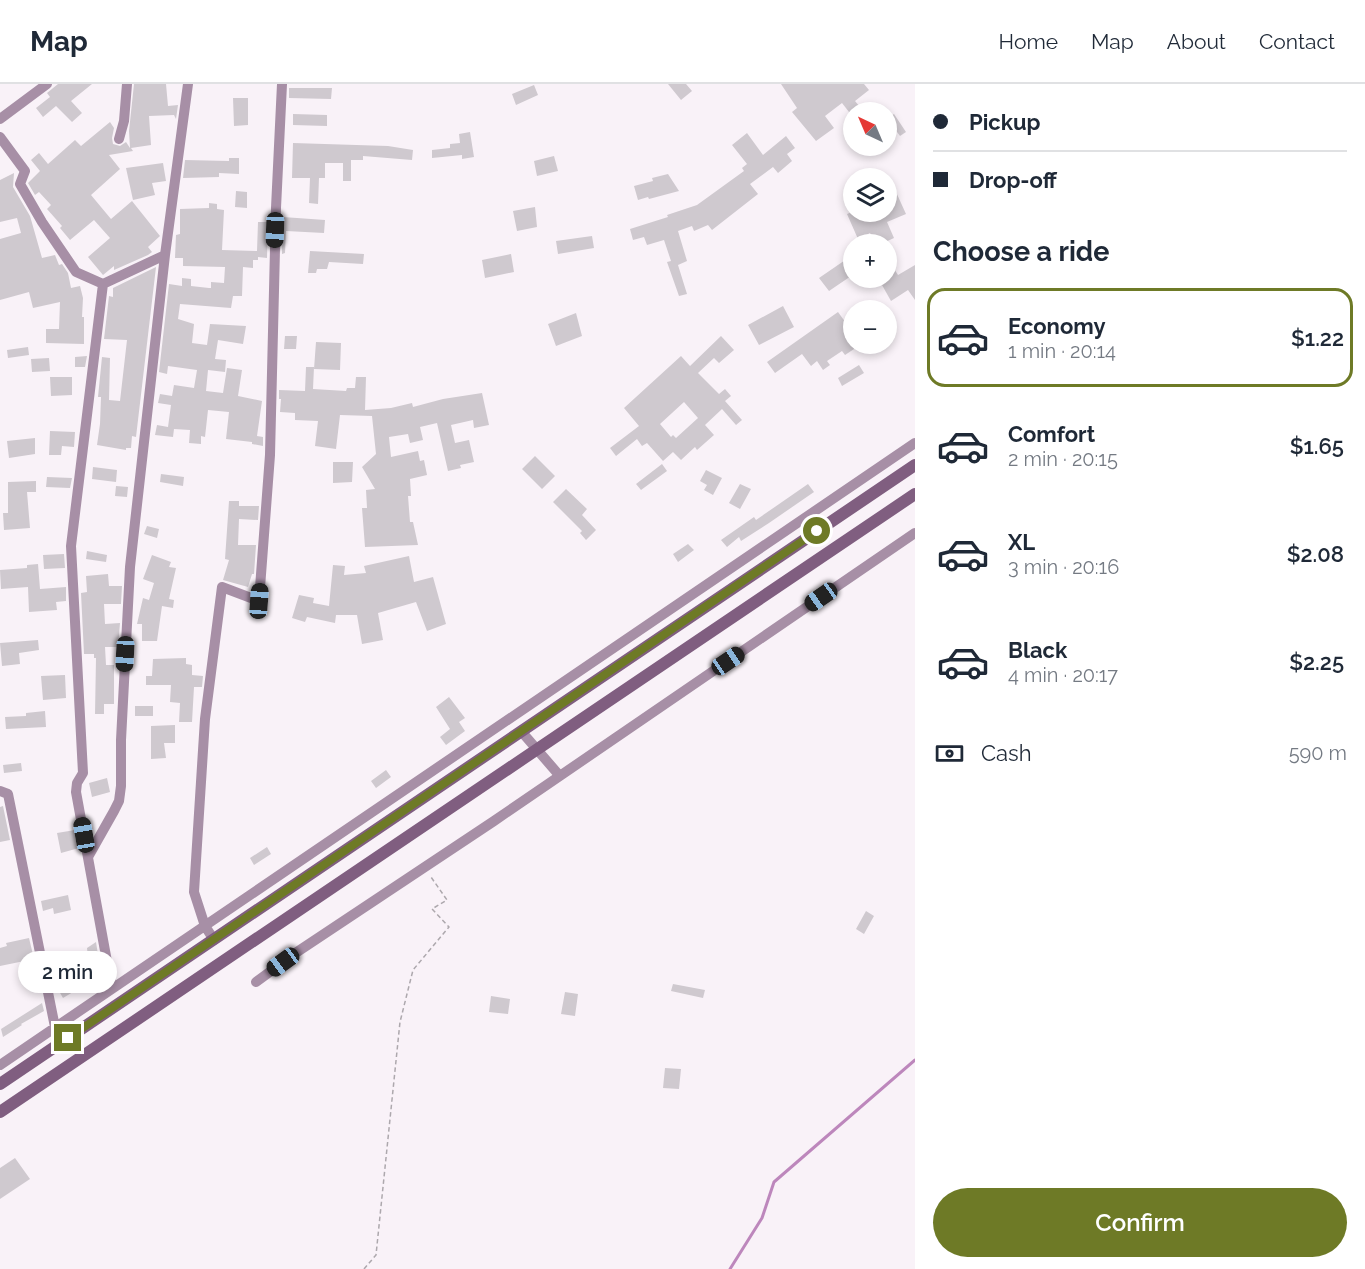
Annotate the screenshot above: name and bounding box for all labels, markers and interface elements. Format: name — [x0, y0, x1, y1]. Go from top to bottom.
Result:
text: Map — [30, 25, 88, 58]
text: Home — [999, 29, 1058, 54]
text: Map — [1091, 29, 1134, 54]
text: About — [1167, 29, 1226, 54]
text: Contact — [1259, 29, 1335, 54]
north arrow — [843, 102, 897, 156]
map controls — [843, 102, 897, 354]
text: Pickup — [969, 109, 1041, 135]
text: Drop-off — [969, 167, 1057, 193]
button: layers — [843, 168, 897, 222]
car — [265, 212, 285, 248]
button: + — [843, 234, 897, 288]
text: Choose a ride — [933, 236, 1109, 267]
button: − — [843, 300, 897, 354]
icon: car — [936, 311, 990, 365]
text: Economy — [1008, 313, 1106, 339]
text: $1.22 — [1291, 325, 1344, 351]
text: 1 min · 20:14 — [1008, 339, 1116, 363]
icon: car — [936, 419, 990, 473]
text: Comfort — [1008, 421, 1095, 447]
text: $1.65 — [1290, 433, 1344, 459]
text: 2 min · 20:15 — [1008, 447, 1118, 471]
route start — [803, 517, 830, 544]
icon: car — [936, 527, 990, 581]
text: XL — [1008, 529, 1035, 555]
text: $2.08 — [1287, 541, 1344, 567]
text: 3 min · 20:16 — [1008, 555, 1119, 579]
car — [801, 579, 841, 615]
car — [249, 582, 269, 620]
icon: car — [936, 635, 990, 689]
car — [115, 636, 135, 672]
text: Black — [1008, 637, 1067, 663]
car — [708, 643, 748, 679]
text: $2.25 — [1289, 649, 1344, 675]
text: 4 min · 20:17 — [1008, 663, 1118, 687]
icon: cash — [933, 737, 966, 770]
text: Cash — [981, 740, 1032, 766]
text: 590 m — [1289, 741, 1347, 765]
car — [72, 816, 96, 854]
car — [263, 944, 303, 980]
callout: 2 min — [19, 951, 118, 993]
text: 2 min — [42, 960, 93, 984]
route end — [54, 1024, 81, 1051]
button: Confirm — [933, 1188, 1347, 1257]

